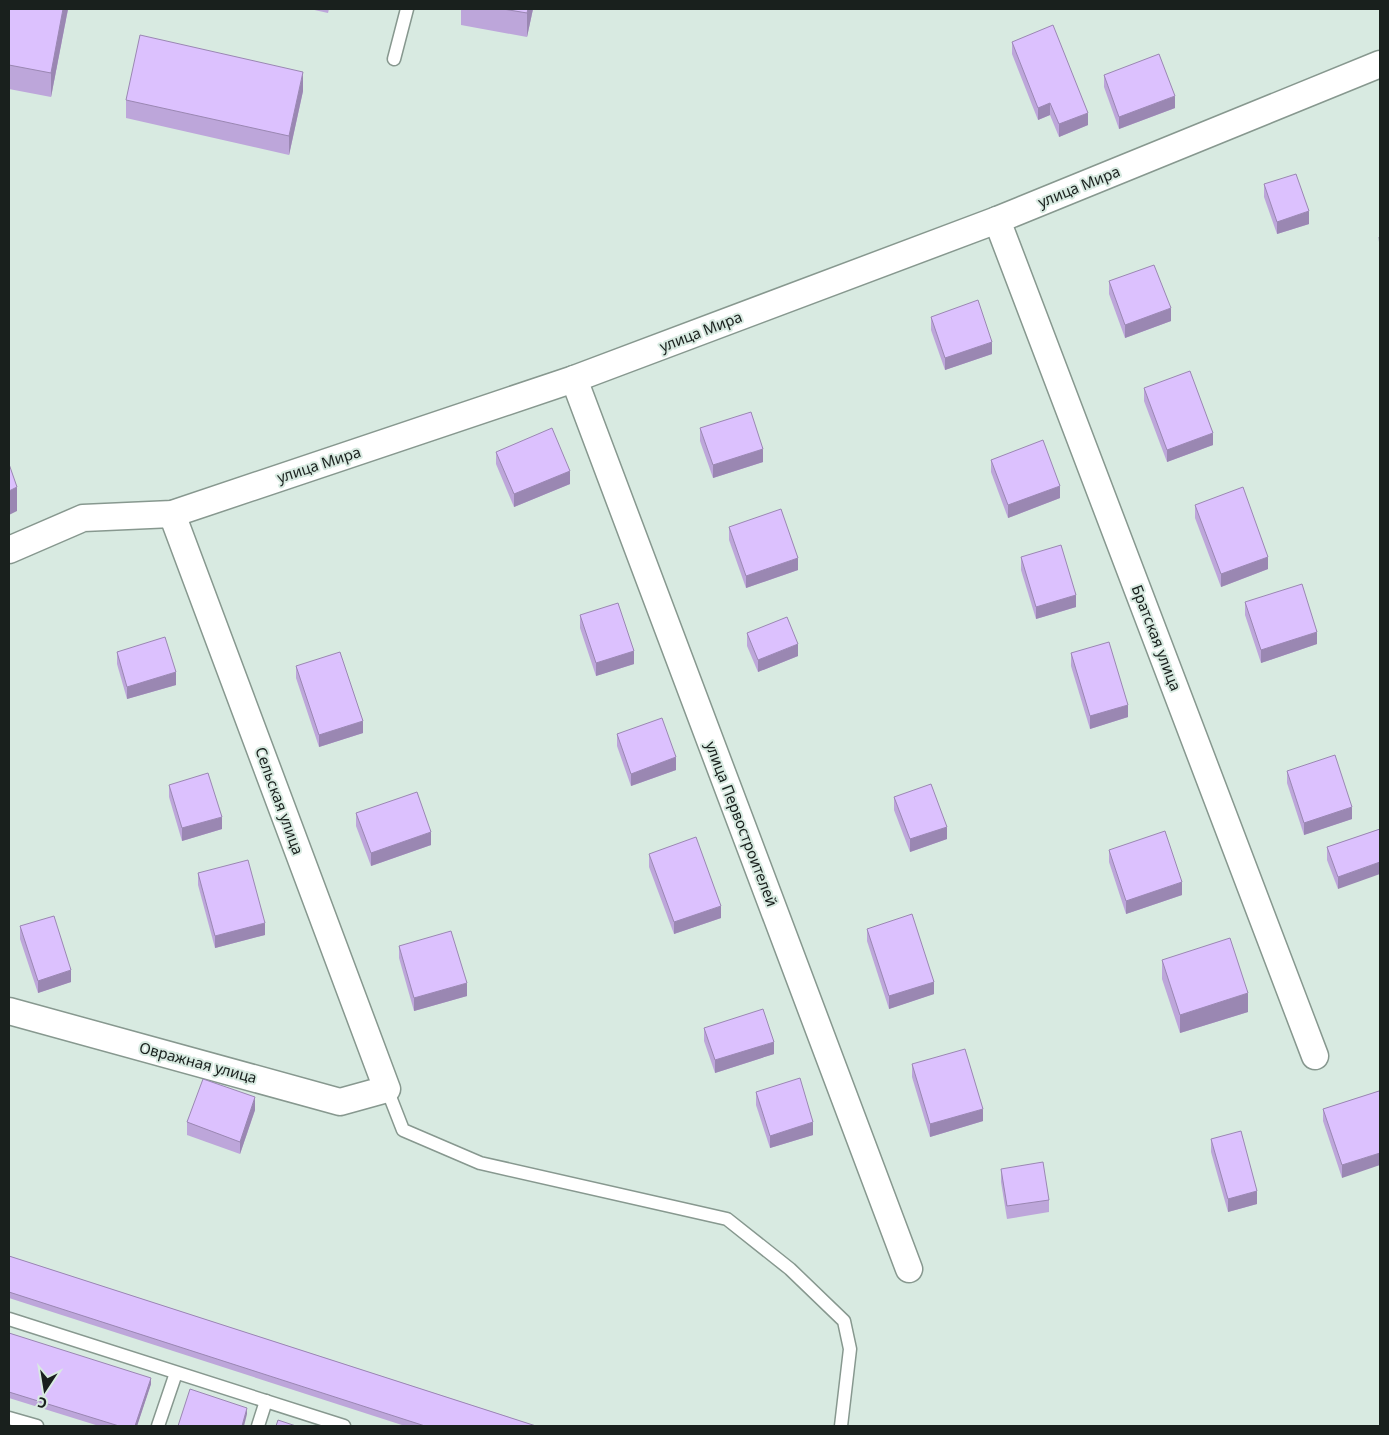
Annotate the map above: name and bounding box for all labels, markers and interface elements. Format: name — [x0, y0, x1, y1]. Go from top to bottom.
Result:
street label: улица Мира — [1035, 161, 1123, 212]
street label: улица Мира — [657, 306, 745, 356]
street label: улица Мира — [274, 441, 363, 487]
street label: Братская улица — [1128, 582, 1186, 693]
street label: улица Первостроителей — [701, 738, 783, 909]
street label: Сельская улица — [251, 744, 309, 857]
street label: Овражная улица — [137, 1037, 259, 1087]
north arrow — [20, 1365, 70, 1415]
text: С — [36, 1393, 49, 1413]

